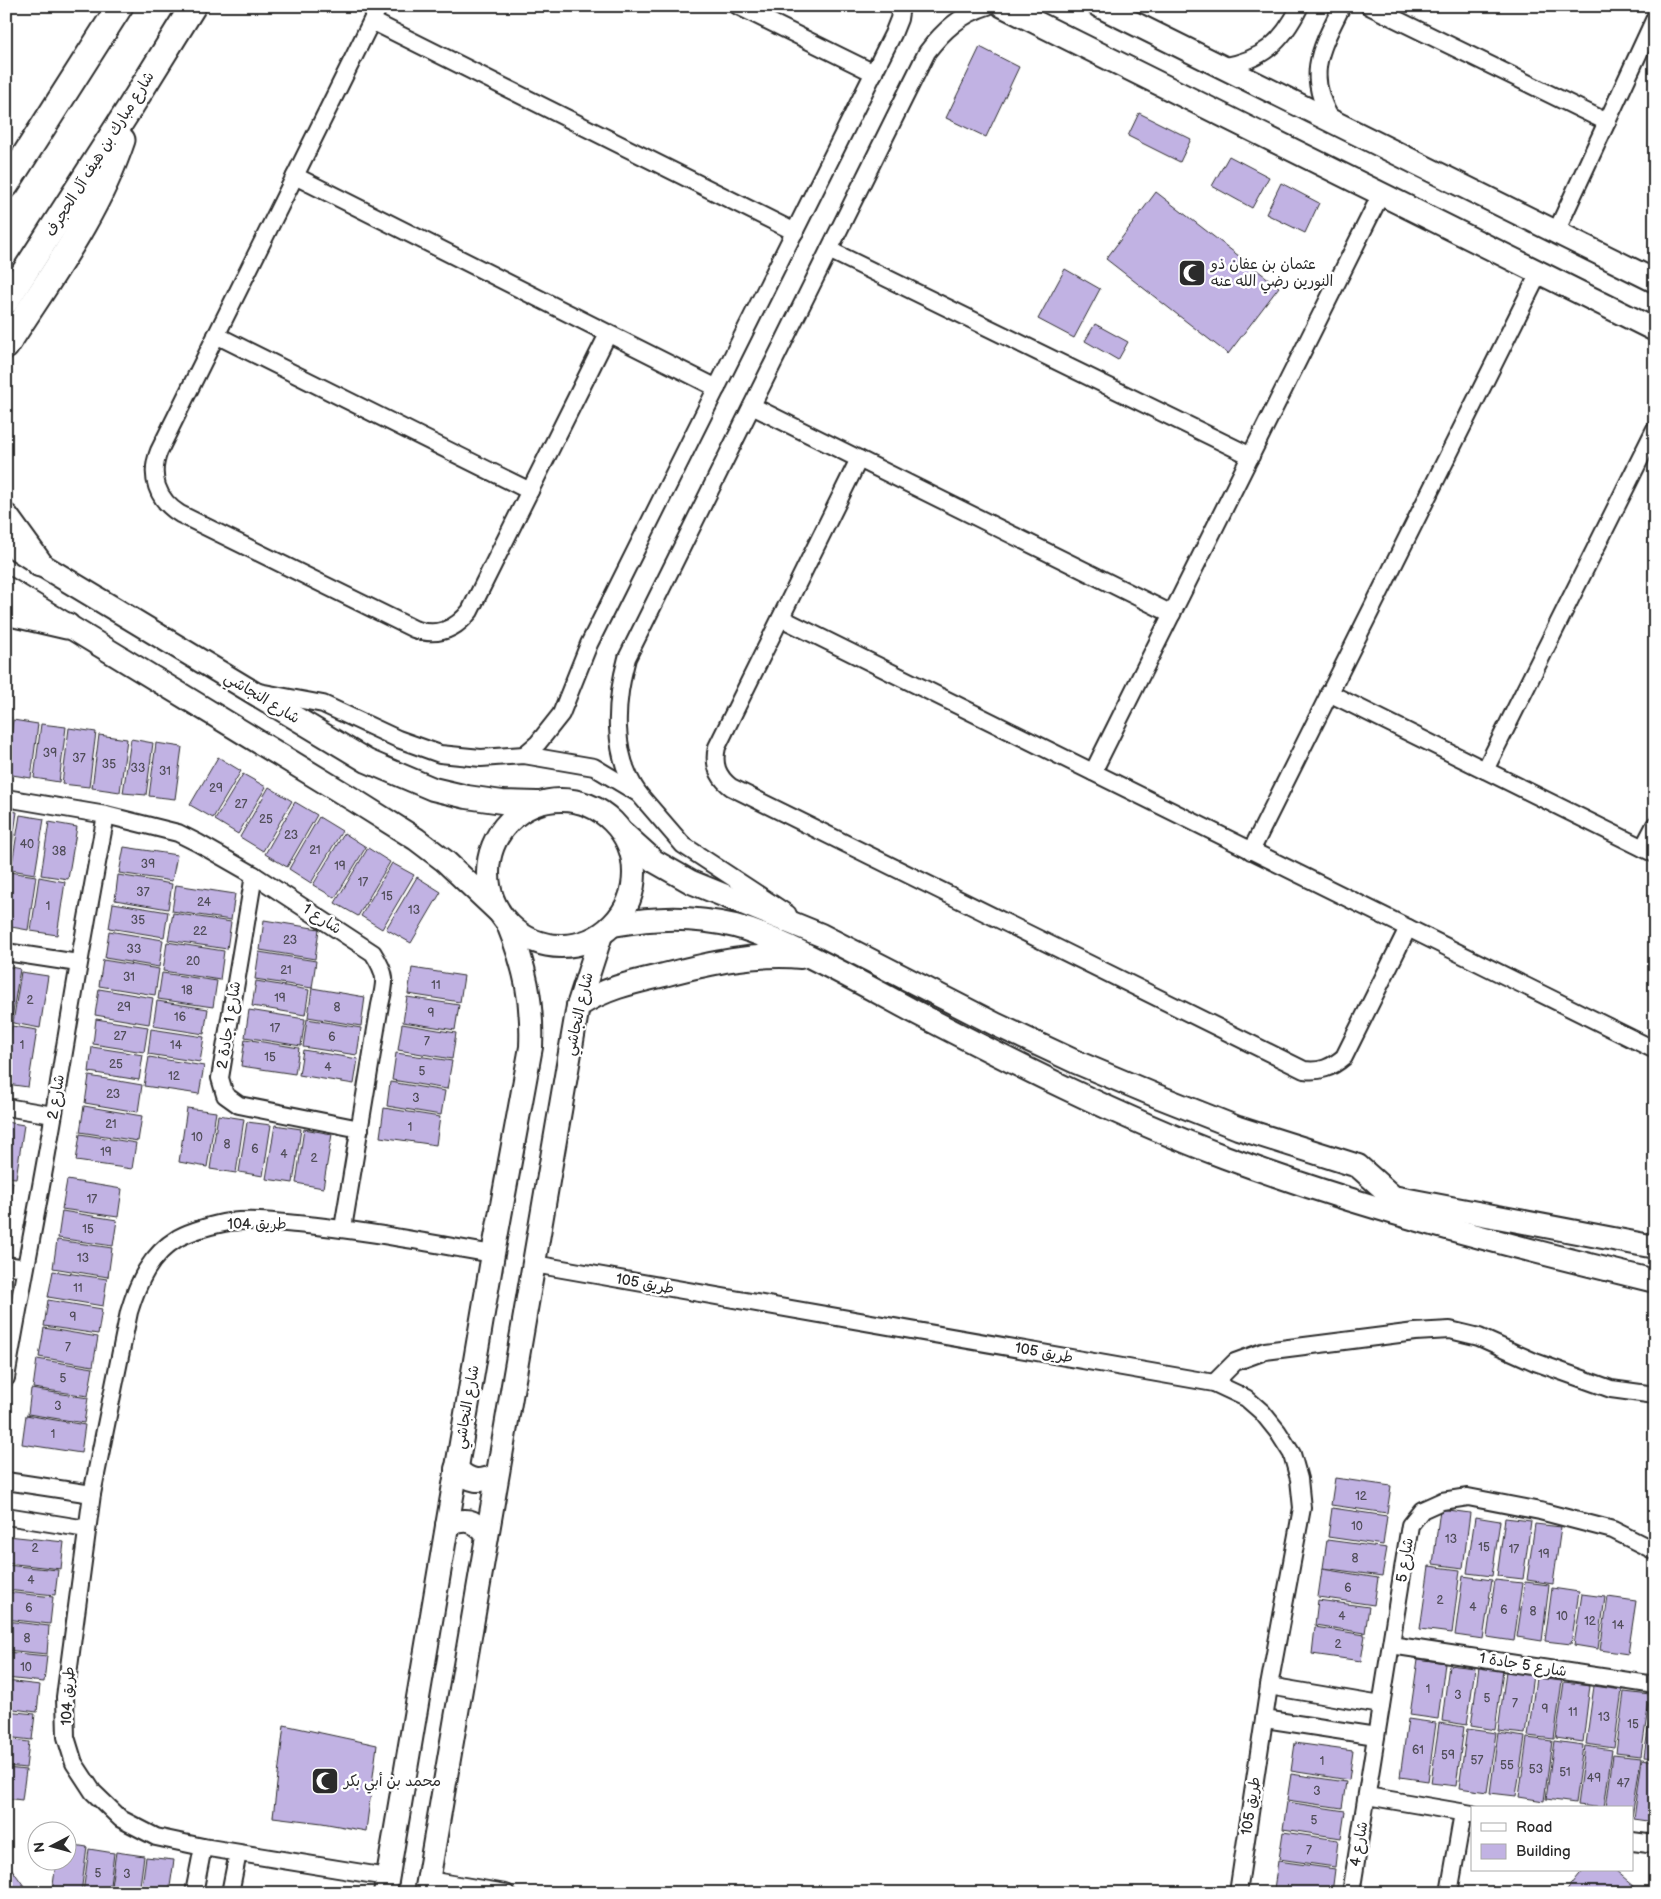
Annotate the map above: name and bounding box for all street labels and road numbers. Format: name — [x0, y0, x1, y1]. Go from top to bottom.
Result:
street label: شارع مبارك بن هيف آل الحجرف — [41, 68, 159, 240]
street label: شارع النجاشي — [219, 668, 303, 731]
street label: شارع 1 — [299, 900, 345, 938]
street label: شارع النجاشي — [560, 971, 601, 1058]
street label: شارع 1 جادة 2 — [213, 980, 245, 1070]
street label: شارع 2 — [43, 1073, 69, 1121]
street label: طريق 104 — [227, 1215, 287, 1234]
street label: طريق 105 — [614, 1270, 676, 1298]
street label: طريق 105 — [1013, 1339, 1075, 1367]
street label: شارع النجاشي — [450, 1364, 487, 1451]
street label: شارع 5 — [1392, 1536, 1418, 1584]
street label: شارع 5 جادة 1 — [1478, 1649, 1568, 1681]
street label: طريق 104 — [57, 1666, 79, 1726]
street label: طريق 105 — [1237, 1775, 1265, 1837]
street label: شارع 4 — [1346, 1820, 1372, 1868]

